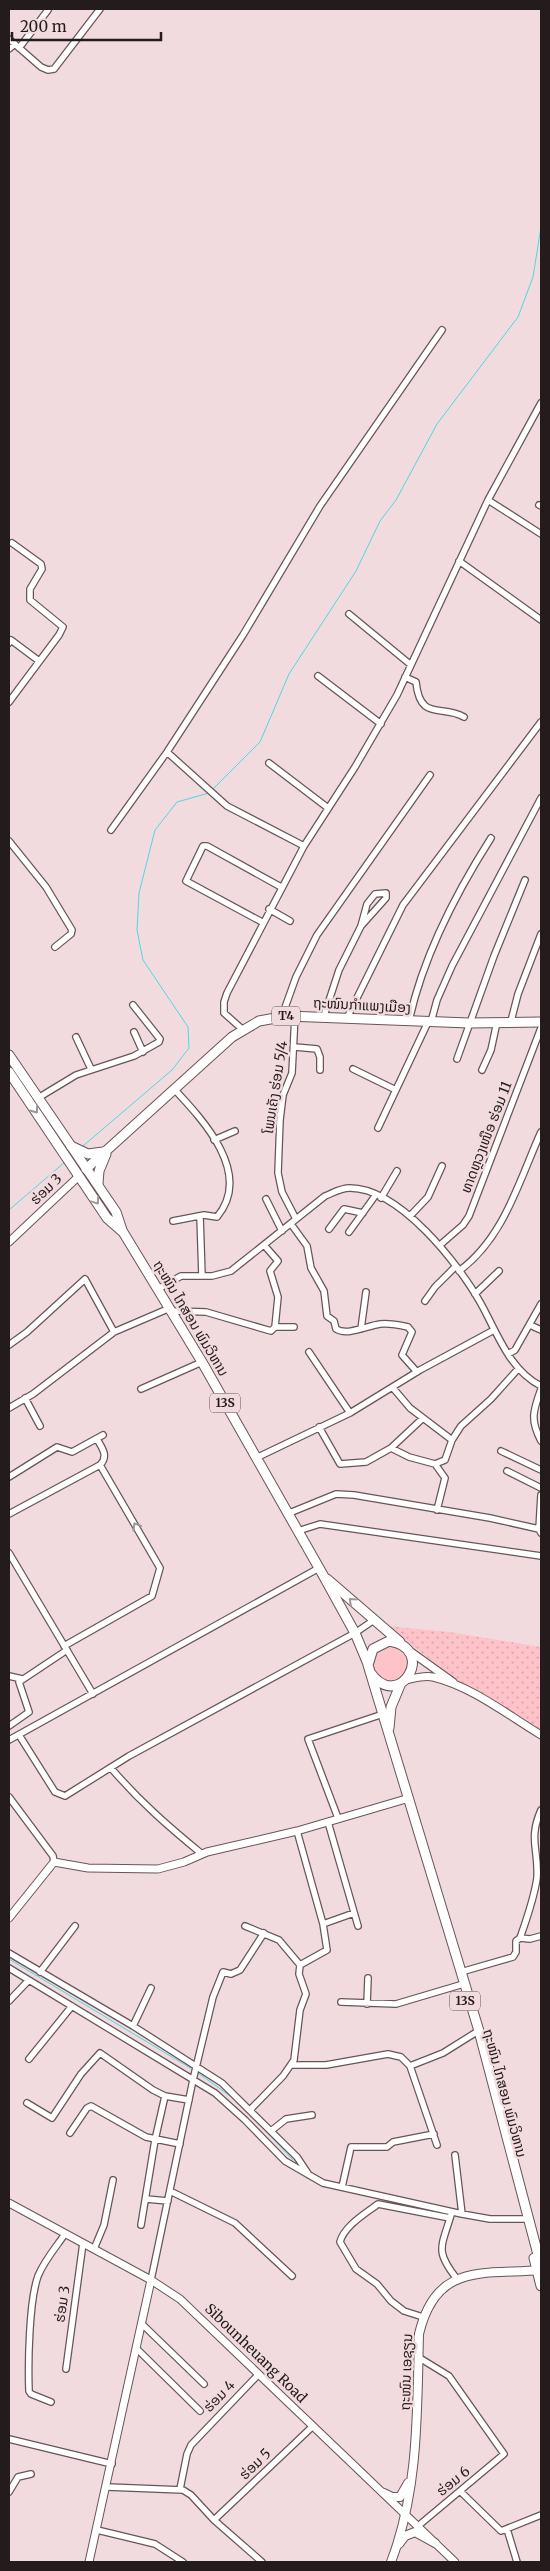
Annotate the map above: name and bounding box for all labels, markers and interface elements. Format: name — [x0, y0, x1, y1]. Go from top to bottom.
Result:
scale bar — [12, 10, 161, 42]
text: 200 m — [20, 17, 67, 36]
street label: ຖະໜົນກຳແພງເມືອງ — [313, 993, 411, 1017]
road number: T4 — [272, 1006, 300, 1026]
street label: ໂພນເຄັງ ຮ່ອມ 5/4 — [259, 1039, 291, 1136]
street label: ທາດຫຼວງເໜືອ ຮ່ອມ 11 — [456, 1079, 516, 1195]
one-way arrow — [29, 1104, 38, 1114]
street label: ຮ່ອມ 3 — [26, 1170, 66, 1208]
one-way arrow — [90, 1195, 99, 1205]
street label: ຖະໜົນ ໄກສອນ ພົມວິຫານ — [149, 1257, 233, 1379]
road number: 13S — [210, 1394, 240, 1412]
one-way arrow — [133, 1522, 143, 1531]
one-way arrow — [348, 1598, 357, 1607]
road number: 13S — [450, 1992, 480, 2010]
street label: ຖະໜົນ ໄກສອນ ພົມວິຫານ — [479, 2027, 531, 2159]
street label: ຮ່ອມ 3 — [50, 2284, 74, 2324]
street label: Sibounheuang Road — [201, 2300, 311, 2407]
street label: ຖະໜົນ ເອຊຽນ — [396, 2333, 416, 2411]
street label: ຮ່ອມ 4 — [199, 2376, 239, 2416]
street label: ຮ່ອມ 5 — [235, 2445, 275, 2483]
street label: ຮ່ອມ 6 — [433, 2462, 473, 2500]

